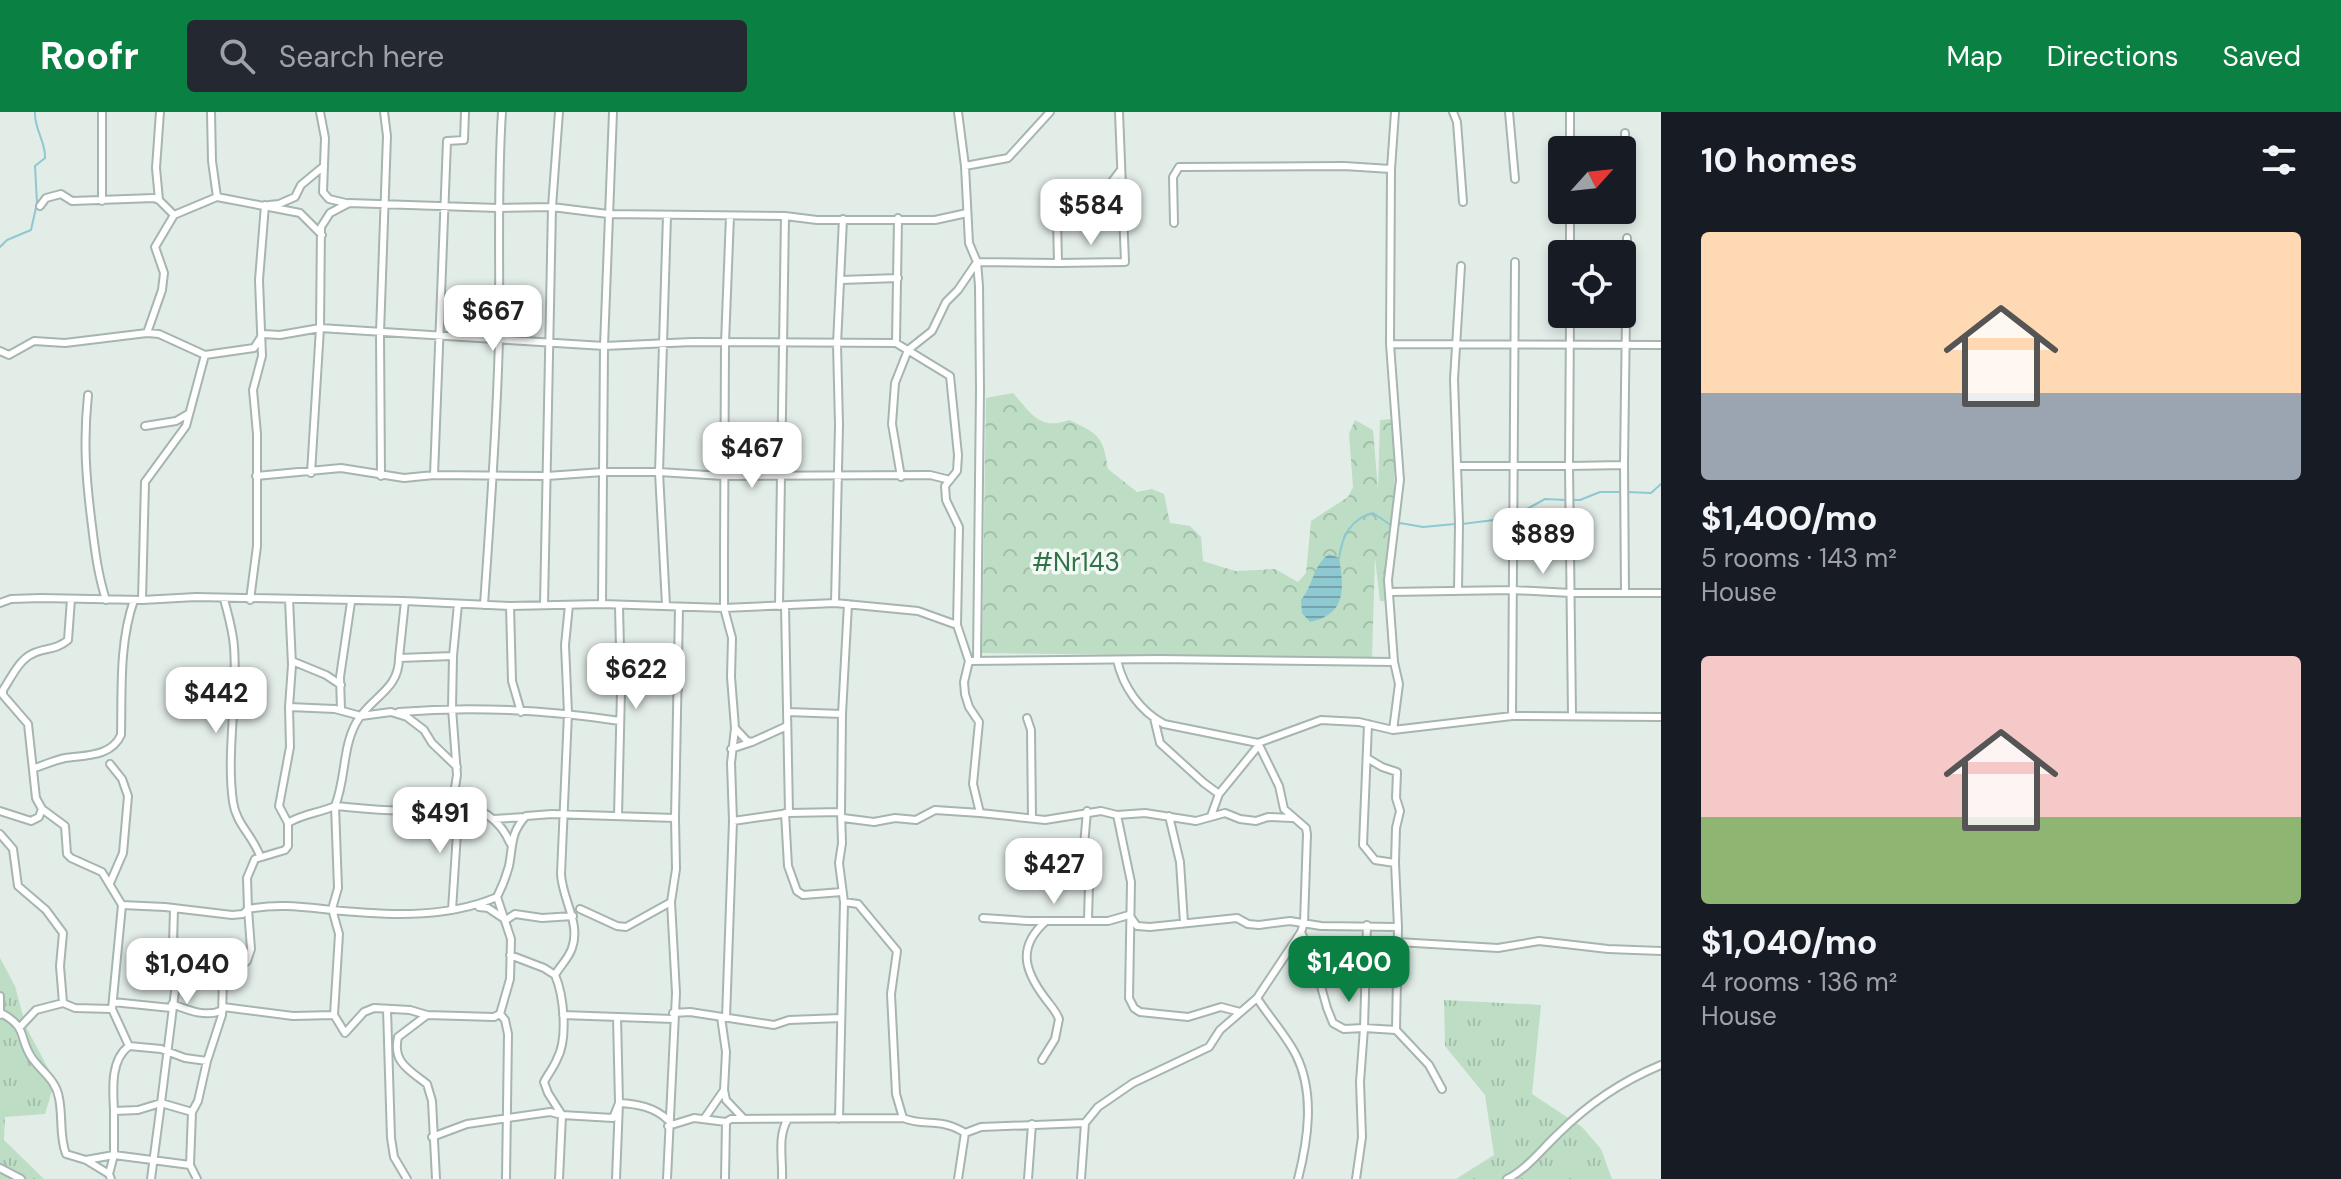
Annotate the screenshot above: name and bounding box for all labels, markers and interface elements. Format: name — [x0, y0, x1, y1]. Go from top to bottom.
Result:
search box — [187, 20, 747, 92]
text: Roofr — [40, 31, 139, 81]
icon: search — [215, 34, 259, 78]
text: Search here — [279, 37, 444, 76]
text: Map — [1946, 38, 2003, 75]
text: Directions — [2047, 38, 2179, 75]
text: Saved — [2223, 38, 2301, 75]
north arrow — [1548, 136, 1636, 224]
map controls — [1548, 136, 1636, 328]
text: 10 homes — [1701, 138, 1858, 183]
icon: filters — [2257, 138, 2301, 182]
pin: $584 — [1044, 179, 1138, 247]
text: $584 — [1058, 188, 1124, 222]
button: locate — [1548, 240, 1636, 328]
icon: home — [1929, 284, 2073, 428]
pin: $667 — [446, 285, 540, 353]
text: $667 — [462, 294, 524, 328]
pin: $467 — [705, 422, 799, 490]
text: $467 — [721, 431, 783, 465]
text: $1,400/mo — [1701, 496, 1878, 541]
pin: $889 — [1496, 508, 1590, 576]
text: $889 — [1511, 517, 1575, 551]
text: 5 rooms · 143 m² — [1701, 541, 1897, 575]
park label: #Nr143 — [1032, 545, 1120, 579]
text: House — [1701, 575, 1777, 609]
pin: $622 — [589, 643, 683, 711]
text: $622 — [605, 652, 667, 686]
pin: $442 — [169, 667, 263, 735]
text: $442 — [184, 676, 248, 710]
icon: home — [1929, 708, 2073, 852]
pin: $491 — [393, 787, 487, 855]
text: $491 — [411, 796, 469, 830]
pin: $427 — [1007, 838, 1101, 906]
text: $427 — [1023, 847, 1085, 881]
text: $1,040/mo — [1701, 920, 1878, 965]
pin: $1,400 — [1284, 936, 1414, 1004]
pin: $1,040 — [122, 938, 252, 1006]
text: $1,400 — [1306, 945, 1392, 979]
text: $1,040 — [144, 947, 230, 981]
text: 4 rooms · 136 m² — [1701, 965, 1897, 999]
text: House — [1701, 999, 1777, 1033]

